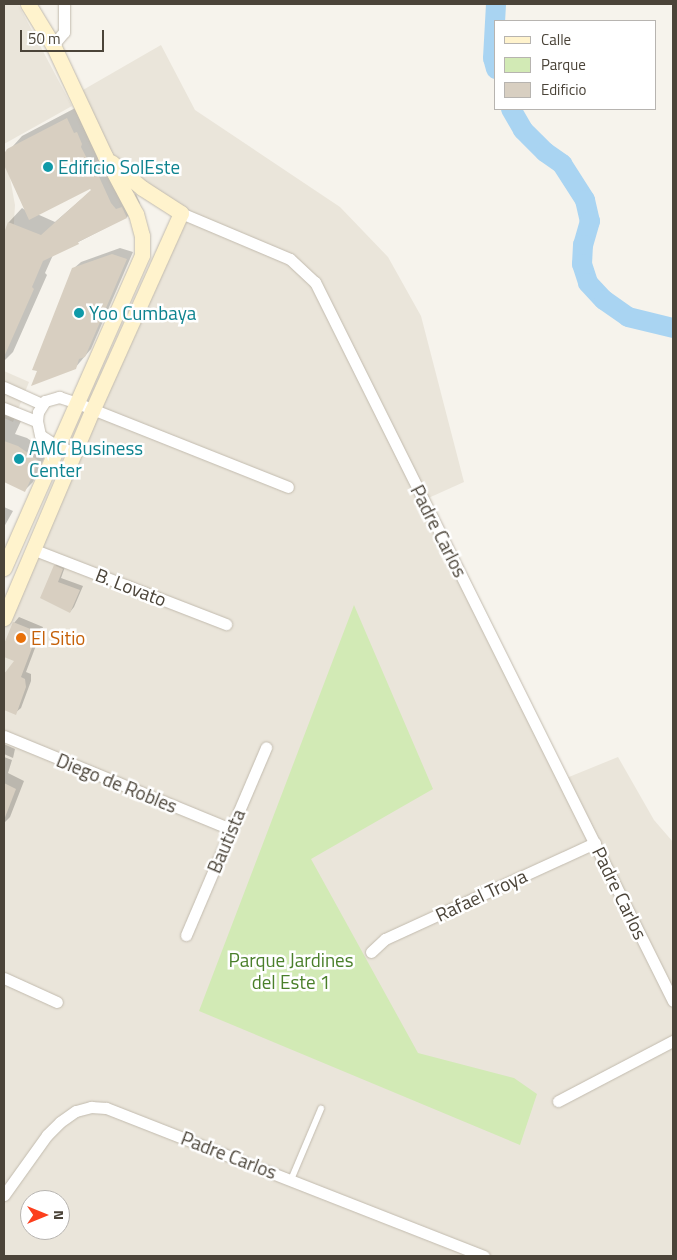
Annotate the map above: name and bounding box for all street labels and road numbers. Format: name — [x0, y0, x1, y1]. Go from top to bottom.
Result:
street label: Padre Carlos — [406, 481, 472, 581]
street label: B. Lovato — [92, 563, 170, 611]
street label: Diego de Robles — [53, 748, 181, 818]
street label: Bautista — [202, 806, 250, 876]
street label: Padre Carlos — [588, 843, 652, 943]
street label: Rafael Troya — [432, 864, 530, 926]
street label: Padre Carlos — [178, 1126, 280, 1184]

